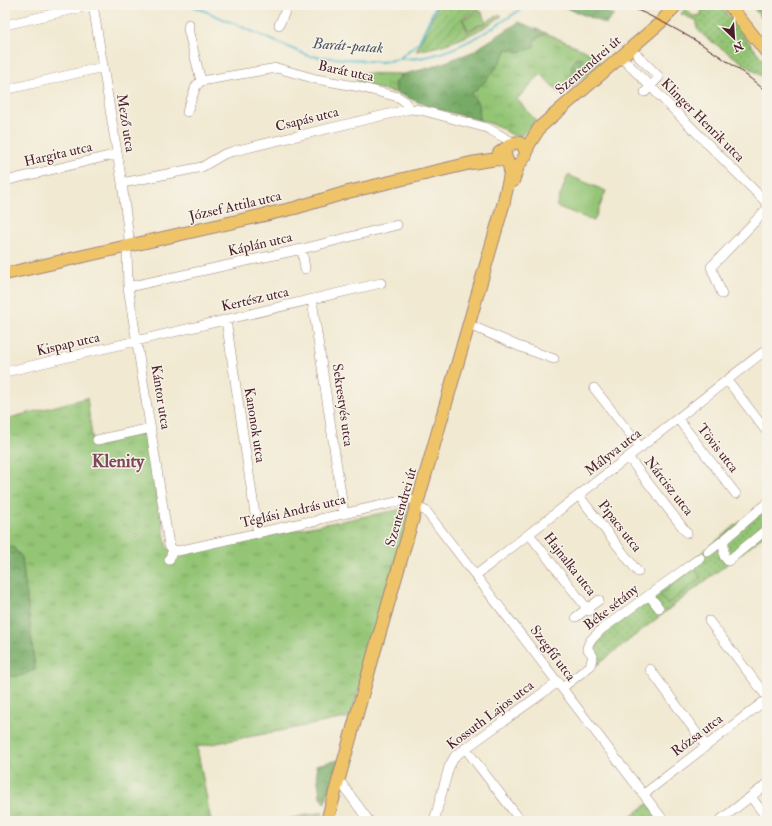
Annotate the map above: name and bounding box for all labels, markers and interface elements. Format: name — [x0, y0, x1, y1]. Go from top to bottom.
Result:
north arrow — [714, 18, 754, 58]
street label: Szentendrei út — [552, 32, 625, 98]
water label: Barát-patak — [311, 34, 384, 58]
text: N — [730, 38, 746, 55]
street label: Barát utca — [317, 57, 376, 85]
street label: Klinger Henrik utca — [658, 75, 749, 166]
street label: Mező utca — [113, 93, 139, 154]
street label: Csapás utca — [274, 103, 341, 136]
street label: Hargita utca — [22, 138, 94, 170]
street label: József Attila utca — [186, 187, 283, 225]
street label: Káplán utca — [226, 228, 294, 261]
street label: Kertész utca — [220, 283, 291, 315]
street label: Kispap utca — [35, 328, 102, 360]
street label: Sekrestyés utca — [328, 362, 357, 448]
street label: Kántor utca — [148, 363, 175, 431]
street label: Kanonok utca — [241, 386, 269, 464]
street label: Tövis utca — [694, 420, 742, 476]
street label: Mályva utca — [581, 425, 645, 480]
district label: Klenity — [92, 450, 145, 473]
street label: Nárcisz utca — [641, 453, 697, 519]
street label: Szentendrei út — [382, 465, 421, 548]
street label: Téglási András utca — [239, 491, 347, 531]
street label: Pipacs utca — [594, 497, 646, 556]
street label: Hajnalka utca — [540, 529, 600, 599]
street label: Béke sétány — [580, 580, 643, 634]
street label: Szegfű utca — [527, 622, 580, 684]
street label: Kossuth Lajos utca — [443, 677, 537, 753]
street label: Rózsa utca — [668, 710, 726, 760]

